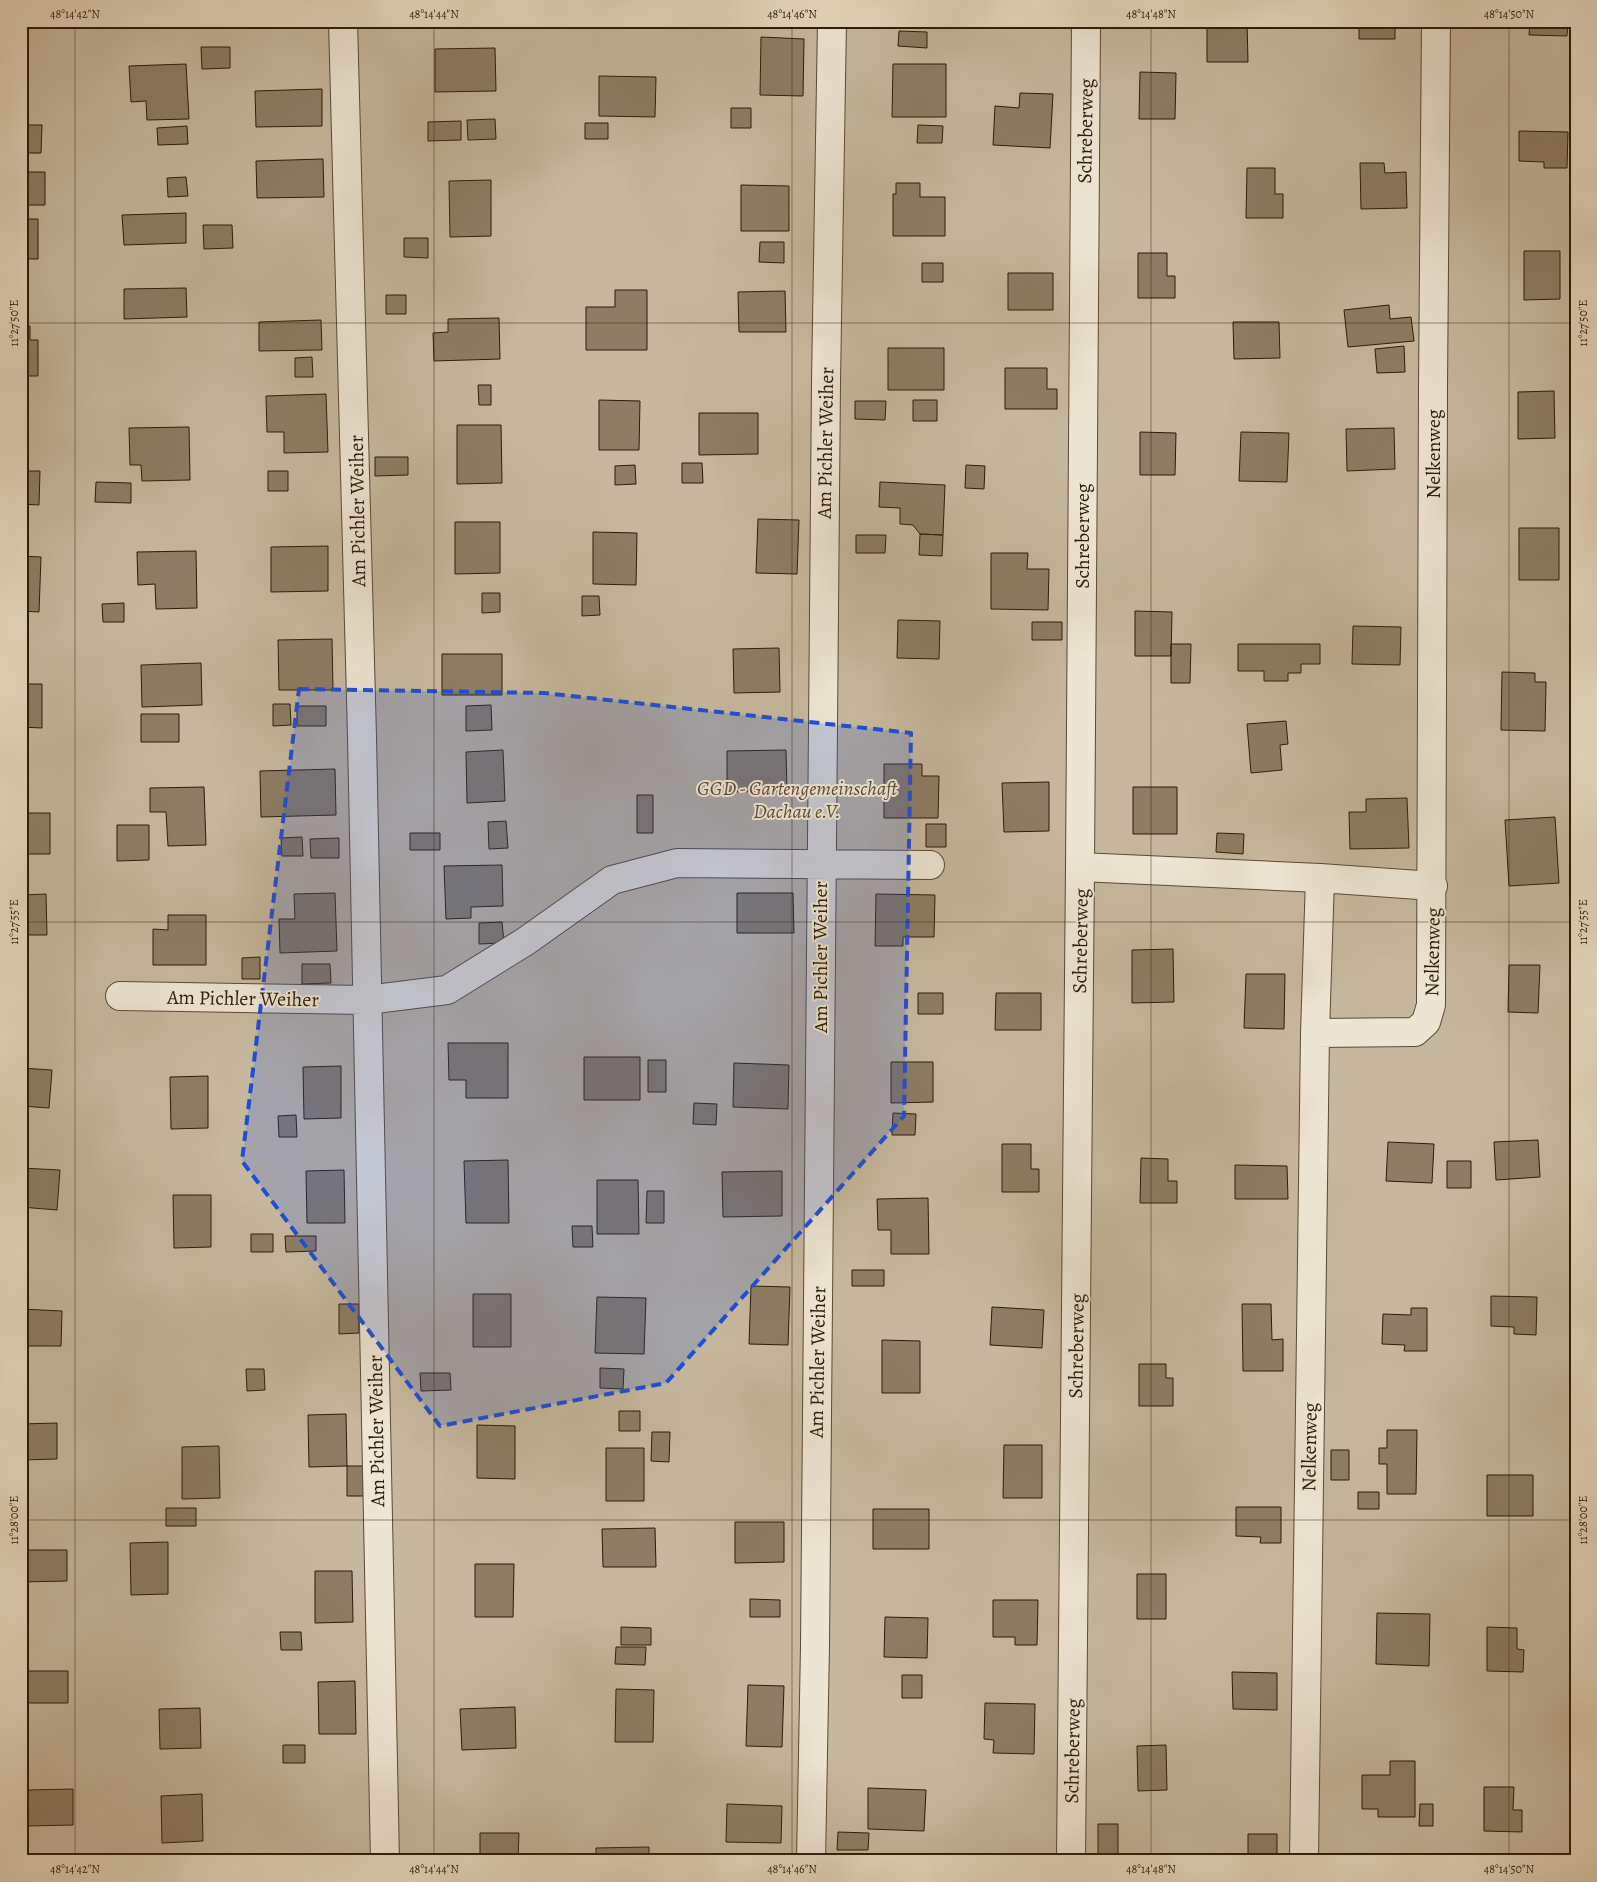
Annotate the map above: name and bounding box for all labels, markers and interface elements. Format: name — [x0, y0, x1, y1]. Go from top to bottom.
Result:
text: 48°14'42"N — [50, 6, 100, 22]
text: 48°14'44"N — [409, 6, 459, 22]
text: 48°14'46"N — [767, 6, 817, 22]
text: 48°14'48"N — [1126, 6, 1176, 22]
text: 48°14'50"N — [1484, 6, 1535, 22]
street label: Schreberweg — [1071, 78, 1100, 184]
text: 11°27'50"E — [6, 300, 22, 346]
text: 11°27'50"E — [1575, 300, 1591, 346]
street label: Am Pichler Weiher — [811, 366, 840, 520]
street label: Nelkenweg — [1420, 409, 1447, 499]
street label: Am Pichler Weiher — [343, 434, 372, 588]
street label: Schreberweg — [1069, 483, 1096, 589]
park label: GGD - Gartengemeinschaft Dachau e.V. — [697, 775, 898, 825]
street label: Am Pichler Weiher — [807, 881, 834, 1034]
street label: Schreberweg — [1066, 888, 1095, 994]
text: 11°27'55"E — [6, 899, 22, 945]
text: 11°27'55"E — [1575, 899, 1591, 945]
street label: Nelkenweg — [1418, 907, 1447, 997]
street label: Am Pichler Weiher — [166, 984, 320, 1013]
street label: Am Pichler Weiher — [803, 1285, 832, 1439]
street label: Schreberweg — [1062, 1293, 1091, 1399]
street label: Am Pichler Weiher — [362, 1354, 391, 1508]
street label: Nelkenweg — [1295, 1402, 1324, 1492]
text: 11°28'00"E — [6, 1496, 22, 1544]
text: 11°28'00"E — [1575, 1496, 1591, 1544]
street label: Schreberweg — [1058, 1698, 1087, 1804]
text: 48°14'42"N — [50, 1861, 100, 1877]
text: 48°14'44"N — [409, 1861, 459, 1877]
text: 48°14'46"N — [767, 1861, 817, 1877]
text: 48°14'48"N — [1126, 1861, 1176, 1877]
text: 48°14'50"N — [1484, 1861, 1535, 1877]

